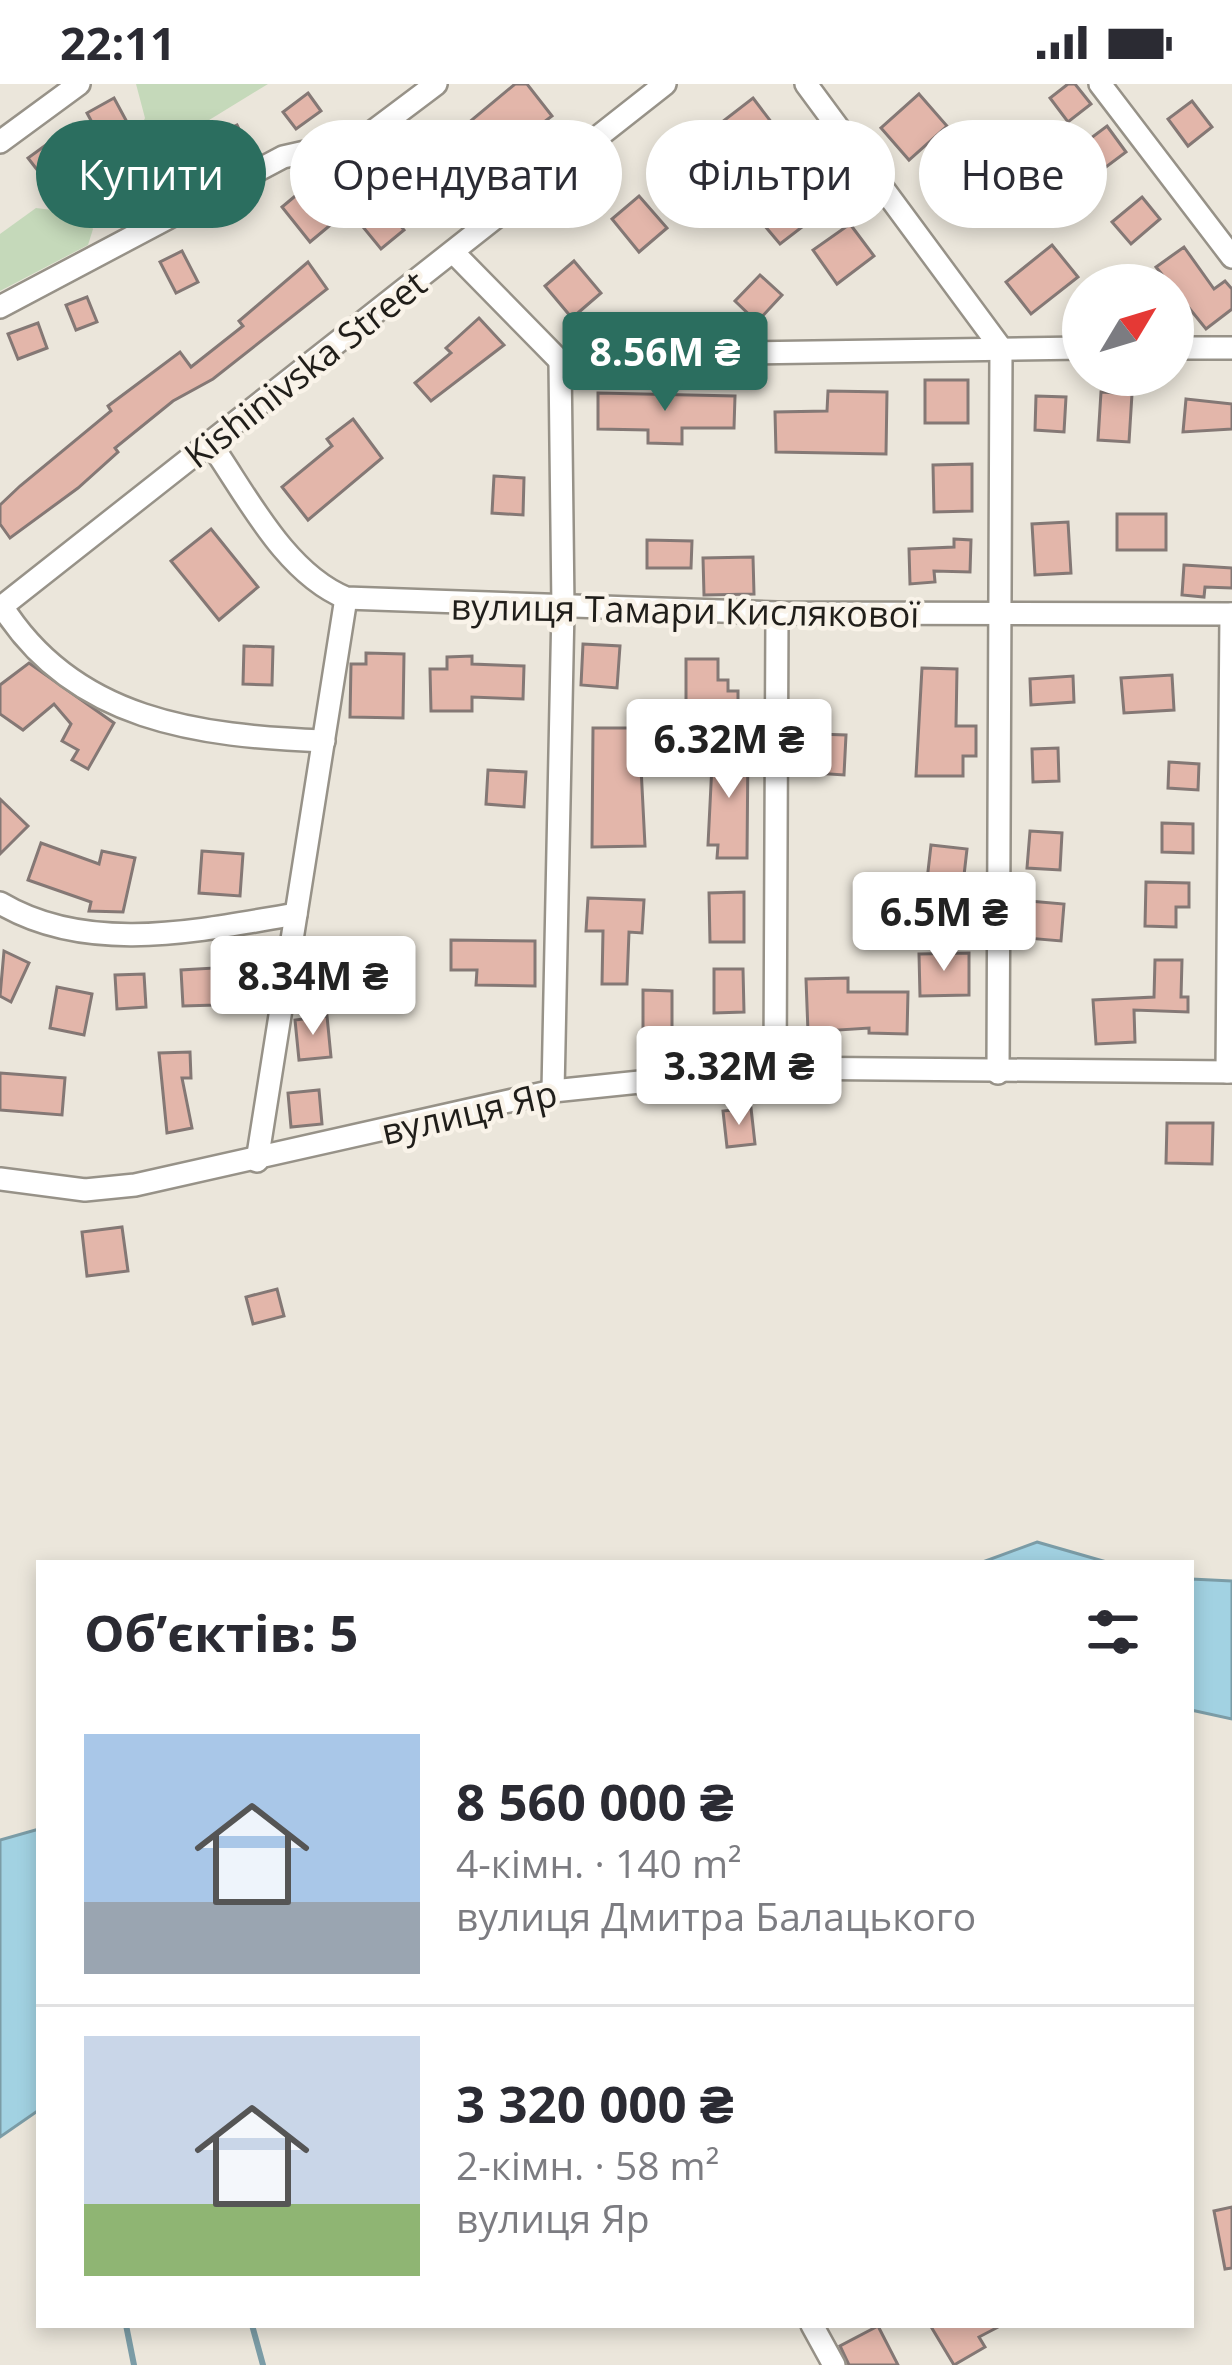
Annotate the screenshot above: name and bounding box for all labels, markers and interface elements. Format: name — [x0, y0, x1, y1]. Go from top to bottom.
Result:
text: 22:11 — [60, 12, 176, 73]
chip: Купити — [36, 120, 266, 228]
chip: Орендувати — [290, 120, 622, 228]
chip: Фільтри — [646, 120, 895, 228]
chip: Нове — [919, 120, 1107, 228]
street label: Kishinivska Street — [174, 259, 436, 479]
north arrow — [1062, 264, 1194, 396]
map controls — [1062, 264, 1194, 396]
pin: 8.56M ₴ — [554, 312, 776, 414]
text: 8.56M ₴ — [590, 324, 740, 377]
street label: вулиця Тамари Кислякової — [450, 581, 921, 639]
pin: 6.32M ₴ — [618, 699, 840, 801]
text: 6.32M ₴ — [654, 711, 804, 764]
pin: 6.5M ₴ — [846, 872, 1042, 974]
text: 6.5M ₴ — [880, 884, 1008, 937]
pin: 8.34M ₴ — [202, 936, 424, 1038]
text: 8.34M ₴ — [238, 948, 388, 1001]
pin: 3.32M ₴ — [628, 1026, 850, 1128]
text: 3.32M ₴ — [664, 1038, 814, 1091]
street label: вулиця Яр — [376, 1068, 562, 1156]
text: Об’єктів: 5 — [84, 1597, 358, 1667]
icon: filters — [1080, 1599, 1146, 1665]
text: 8 560 000 ₴ — [456, 1766, 734, 1836]
icon: home — [180, 1782, 324, 1926]
text: 4-кімн. · 140 m² — [456, 1836, 742, 1889]
text: вулиця Дмитра Балацького — [456, 1889, 976, 1942]
text: 3 320 000 ₴ — [456, 2068, 734, 2138]
icon: home — [180, 2084, 324, 2228]
text: 2-кімн. · 58 m² — [456, 2138, 719, 2191]
text: вулиця Яр — [456, 2191, 650, 2244]

